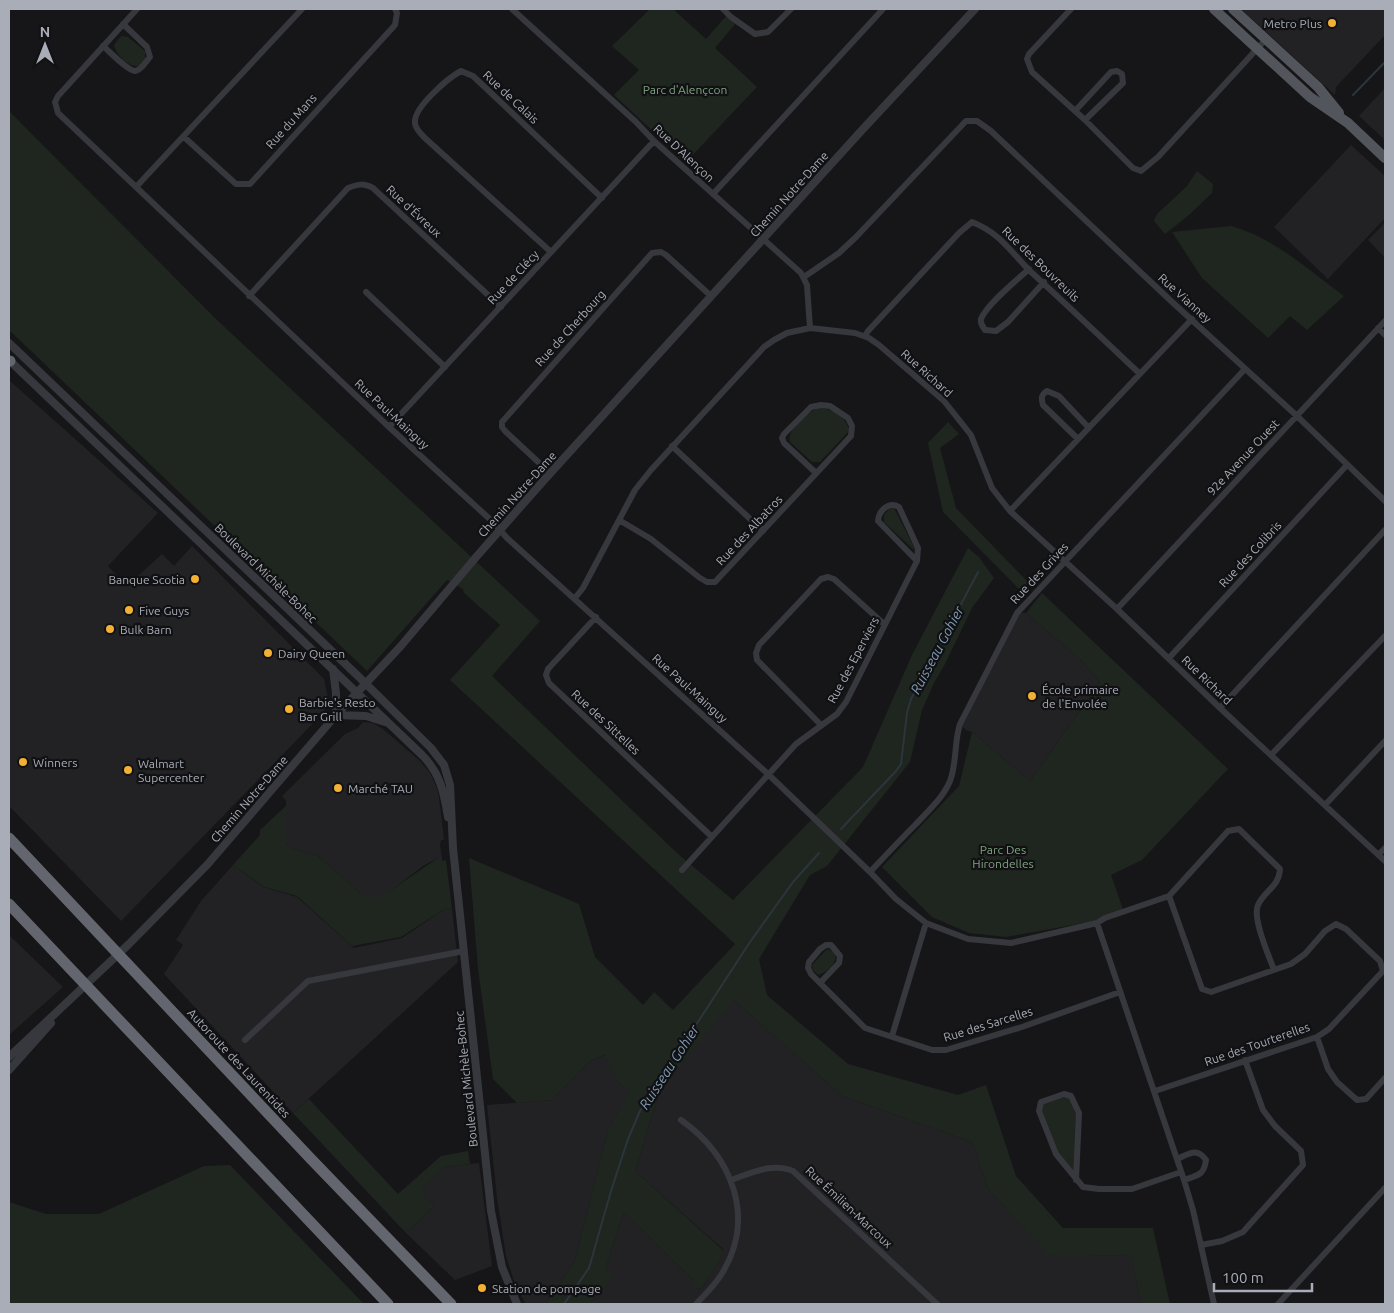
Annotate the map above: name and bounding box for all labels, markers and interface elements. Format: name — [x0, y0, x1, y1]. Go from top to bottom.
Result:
place label: Metro Plus — [1264, 17, 1322, 30]
marker: Metro Plus — [1326, 17, 1338, 29]
north arrow — [20, 20, 70, 70]
text: N — [40, 24, 50, 40]
street label: Rue de Calais — [481, 68, 541, 126]
park label: Parc d'Alençcon — [643, 83, 727, 96]
street label: Rue du Mans — [263, 91, 319, 151]
street label: Rue D'Alençon — [651, 122, 717, 184]
street label: Chemin Notre-Dame — [747, 149, 831, 239]
street label: Rue d'Évreux — [384, 182, 444, 240]
street label: Rue des Bouvreuils — [1000, 224, 1082, 304]
street label: Rue de Clécy — [485, 247, 541, 307]
street label: Rue Vianney — [1156, 271, 1214, 325]
street label: Rue de Cherbourg — [532, 287, 608, 369]
street label: Rue Richard — [899, 347, 955, 399]
street label: Rue Paul-Mainguy — [352, 376, 432, 452]
street label: 92e Avenue Ouest — [1205, 416, 1282, 498]
street label: Chemin Notre-Dame — [475, 449, 559, 539]
street label: Rue des Albatros — [713, 492, 785, 568]
street label: Rue des Colibris — [1216, 518, 1284, 590]
street label: Boulevard Michèle-Bohec — [212, 521, 320, 626]
street label: Rue des Grives — [1008, 540, 1070, 606]
place label: Banque Scotia — [108, 573, 185, 586]
marker: Banque Scotia — [189, 573, 201, 585]
water label: Ruisseau Gohier — [907, 603, 967, 697]
marker: Five Guys — [123, 604, 135, 616]
place label: Five Guys — [139, 604, 189, 617]
street label: Rue des Eperviers — [825, 615, 881, 705]
marker: Bulk Barn — [104, 623, 116, 635]
place label: Bulk Barn — [120, 623, 172, 636]
marker: Dairy Queen — [262, 647, 274, 659]
place label: Dairy Queen — [278, 647, 345, 660]
street label: Rue Paul-Mainguy — [650, 651, 730, 725]
street label: Rue Richard — [1179, 653, 1235, 707]
place label: École primaire de l'Envolée — [1042, 683, 1119, 710]
street label: Rue des Sittelles — [569, 687, 643, 757]
marker: École primaire de l'Envolée — [1026, 690, 1038, 702]
place label: Barbie's Resto Bar Grill — [299, 696, 376, 723]
marker: Barbie's Resto Bar Grill — [283, 703, 295, 715]
street label: Chemin Notre-Dame — [208, 753, 290, 845]
marker: Winners — [17, 756, 29, 768]
place label: Winners — [33, 756, 77, 769]
place label: Walmart Supercenter — [138, 757, 205, 784]
marker: Walmart Supercenter — [122, 764, 134, 776]
marker: Marché TAU — [332, 782, 344, 794]
place label: Marché TAU — [348, 782, 413, 795]
park label: Parc Des Hirondelles — [972, 843, 1034, 870]
street label: Rue des Sarcelles — [942, 1004, 1034, 1044]
street label: Autoroute des Laurentides — [185, 1006, 293, 1120]
street label: Boulevard Michèle-Bohec — [452, 1010, 480, 1148]
street label: Rue des Tourterelles — [1203, 1020, 1311, 1068]
water label: Ruisseau Gohier — [636, 1021, 703, 1112]
street label: Rue Émilien-Marcoux — [803, 1164, 895, 1250]
scale bar — [1214, 1260, 1312, 1292]
text: 100 m — [1222, 1269, 1264, 1286]
marker: Station de pompage — [476, 1282, 488, 1294]
place label: Station de pompage — [492, 1282, 601, 1295]

